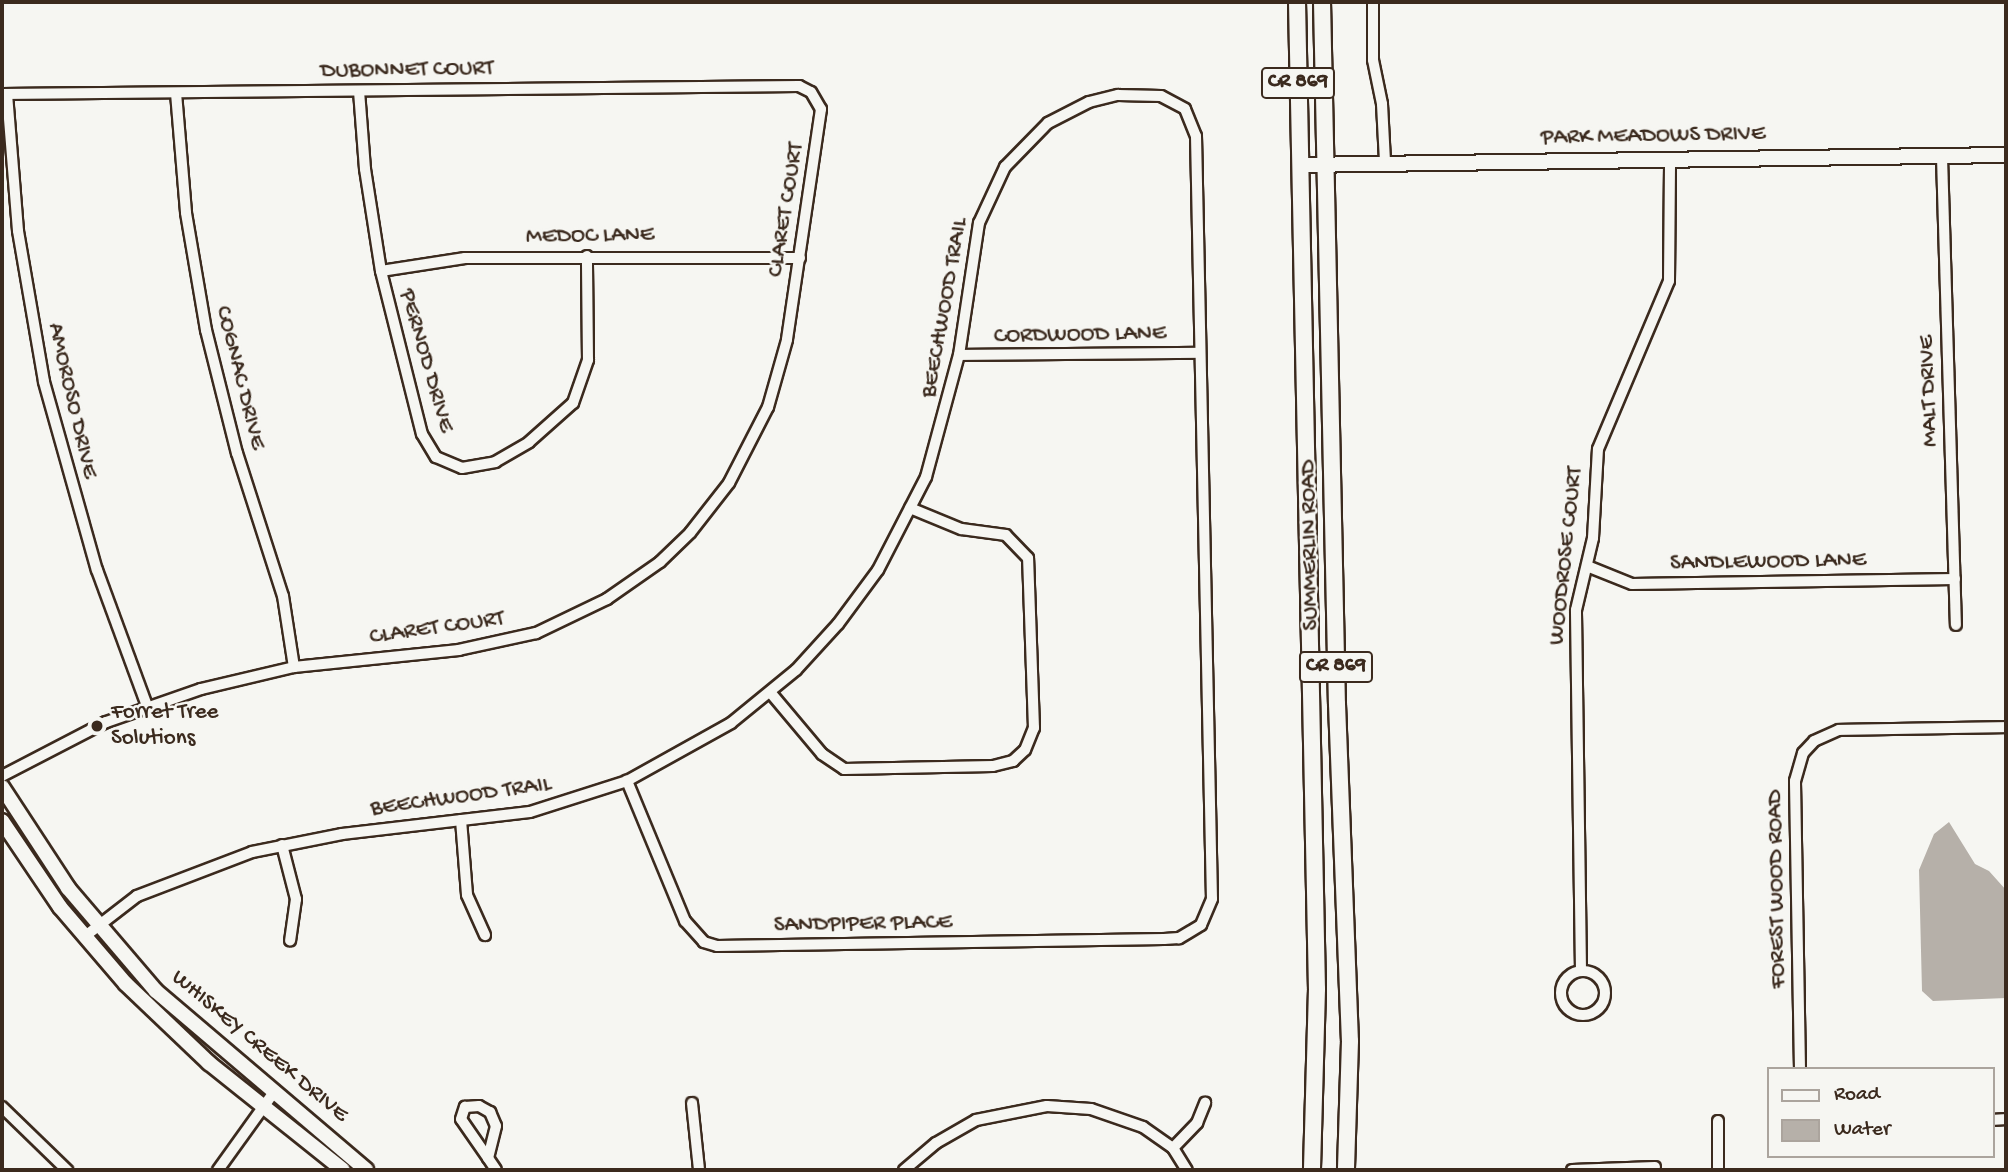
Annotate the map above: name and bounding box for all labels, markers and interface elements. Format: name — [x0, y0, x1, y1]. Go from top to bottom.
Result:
street label: DUBONNET COURT — [320, 56, 494, 86]
road number: CR 869 — [1260, 66, 1336, 100]
street label: PARK MEADOWS DRIVE — [1541, 121, 1765, 153]
street label: CLARET COURT — [763, 141, 811, 279]
street label: BEECHWOOD TRAIL — [917, 216, 975, 400]
street label: MEDOC LANE — [526, 222, 654, 252]
street label: PERNOD DRIVE — [391, 286, 459, 436]
street label: COGNAC DRIVE — [208, 303, 270, 453]
street label: AMOROSO DRIVE — [40, 320, 102, 482]
street label: CORDWOOD LANE — [994, 321, 1166, 351]
street label: MALT DRIVE — [1914, 335, 1946, 447]
street label: SUMMERLIN ROAD — [1296, 459, 1326, 631]
street label: WOODROSE COURT — [1544, 466, 1590, 646]
street label: SANDLEWOOD LANE — [1670, 547, 1866, 579]
street label: CLARET COURT — [368, 606, 506, 652]
road number: CR 869 — [1298, 650, 1374, 684]
place label: Forret Tree Solutions — [111, 699, 218, 753]
marker: Forret Tree Solutions — [89, 718, 105, 734]
street label: BEECHWOOD TRAIL — [369, 772, 553, 824]
street label: FOREST WOOD ROAD — [1762, 789, 1794, 989]
street label: SANDPIPER PLACE — [774, 910, 952, 940]
street label: WHISKEY CREEK DRIVE — [165, 965, 353, 1129]
legend — [1766, 1067, 1994, 1158]
text: Road — [1834, 1083, 1880, 1108]
text: Water — [1834, 1118, 1890, 1143]

